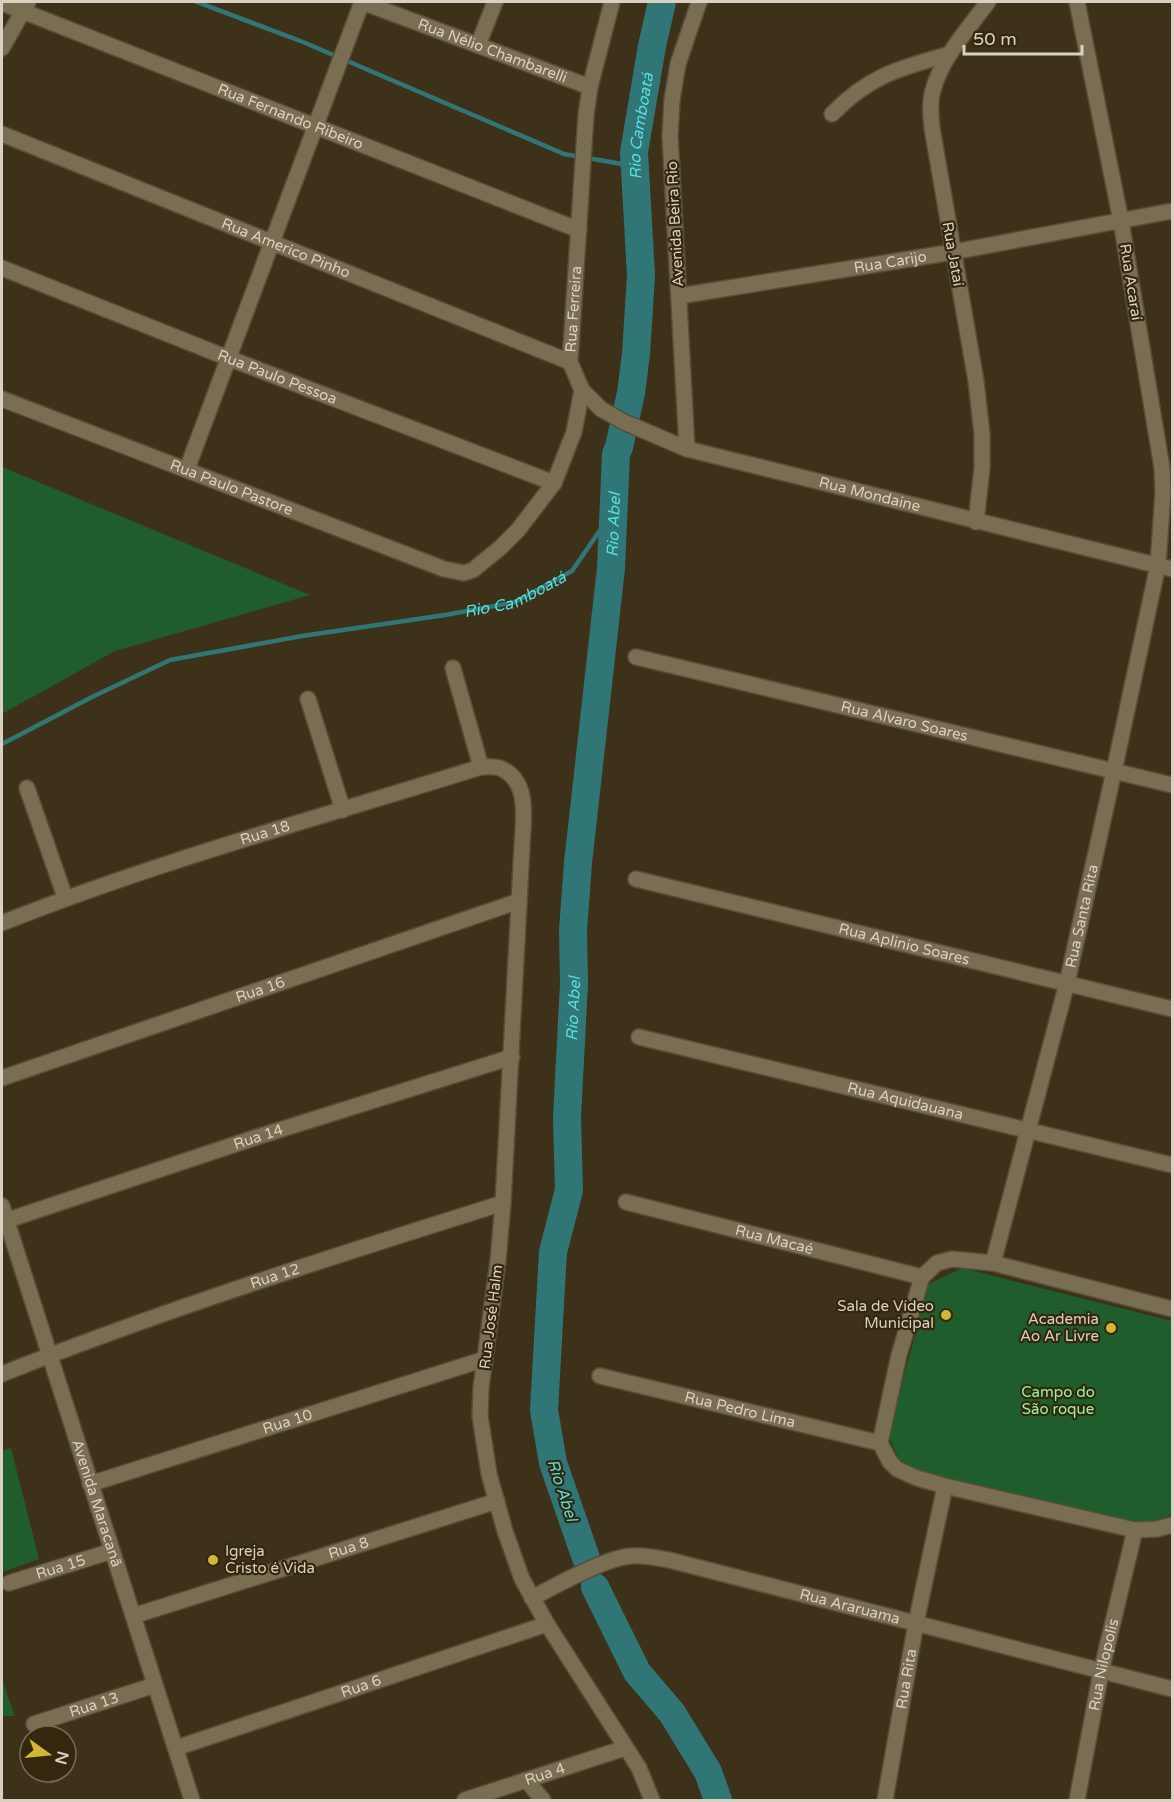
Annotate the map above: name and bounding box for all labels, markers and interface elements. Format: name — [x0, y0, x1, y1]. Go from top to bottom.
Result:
street label: Rua Nélio Chambarelli — [415, 15, 570, 87]
scale bar — [964, 18, 1082, 56]
text: 50 m — [973, 28, 1017, 50]
water label: Rio Camboatá — [625, 70, 658, 180]
street label: Rua Fernando Ribeiro — [215, 80, 366, 153]
street label: Avenida Beira Rio — [663, 161, 687, 287]
street label: Rua Americo Pinho — [219, 214, 353, 282]
street label: Rua Jataí — [938, 220, 968, 288]
street label: Rua Acaraí — [1116, 242, 1146, 322]
street label: Rua Carijo — [853, 247, 928, 277]
street label: Rua Ferreira — [562, 265, 585, 353]
street label: Rua Paulo Pessoa — [215, 346, 340, 408]
street label: Rua Paulo Pastore — [168, 456, 296, 519]
street label: Rua Mondaine — [817, 473, 922, 515]
water label: Rio Abel — [602, 490, 625, 558]
water label: Rio Camboatá — [463, 567, 570, 622]
street label: Rua Alvaro Soares — [839, 697, 970, 745]
street label: Rua 18 — [238, 817, 292, 849]
street label: Rua Santa Rita — [1062, 863, 1102, 970]
street label: Rua Aplinio Soares — [837, 919, 972, 969]
street label: Rua 16 — [233, 973, 287, 1006]
water label: Rio Abel — [562, 974, 585, 1041]
street label: Rua Aquidauana — [846, 1078, 965, 1124]
street label: Rua 14 — [231, 1120, 285, 1153]
street label: Rua Macaé — [733, 1221, 815, 1258]
street label: Rua 12 — [248, 1259, 302, 1293]
street label: Rua José Halm — [476, 1264, 506, 1370]
place label: Sala de Vídeo Municipal — [837, 1297, 934, 1332]
marker: Sala de Vídeo Municipal — [939, 1308, 953, 1322]
place label: Academia Ao Ar Livre — [1020, 1310, 1099, 1345]
marker: Academia Ao Ar Livre — [1104, 1321, 1118, 1335]
park label: Campo do São roque — [1021, 1383, 1095, 1418]
street label: Rua Pedro Lima — [683, 1388, 797, 1431]
street label: Rua 10 — [260, 1405, 314, 1438]
street label: Avenida Maracanã — [68, 1437, 126, 1569]
water label: Rio Abel — [543, 1457, 582, 1526]
street label: Rua 8 — [326, 1533, 371, 1563]
place label: Igreja Cristo é Vida — [225, 1542, 315, 1577]
street label: Rua 15 — [34, 1551, 88, 1583]
marker: Igreja Cristo é Vida — [206, 1553, 220, 1567]
street label: Rua Araruama — [798, 1585, 902, 1628]
street label: Rua Nilopolis — [1085, 1617, 1123, 1712]
street label: Rua Rita — [892, 1647, 920, 1710]
street label: Rua 6 — [338, 1671, 384, 1701]
street label: Rua 13 — [67, 1688, 121, 1721]
north arrow — [18, 1724, 78, 1784]
text: N — [50, 1749, 73, 1766]
street label: Rua 4 — [522, 1759, 567, 1789]

